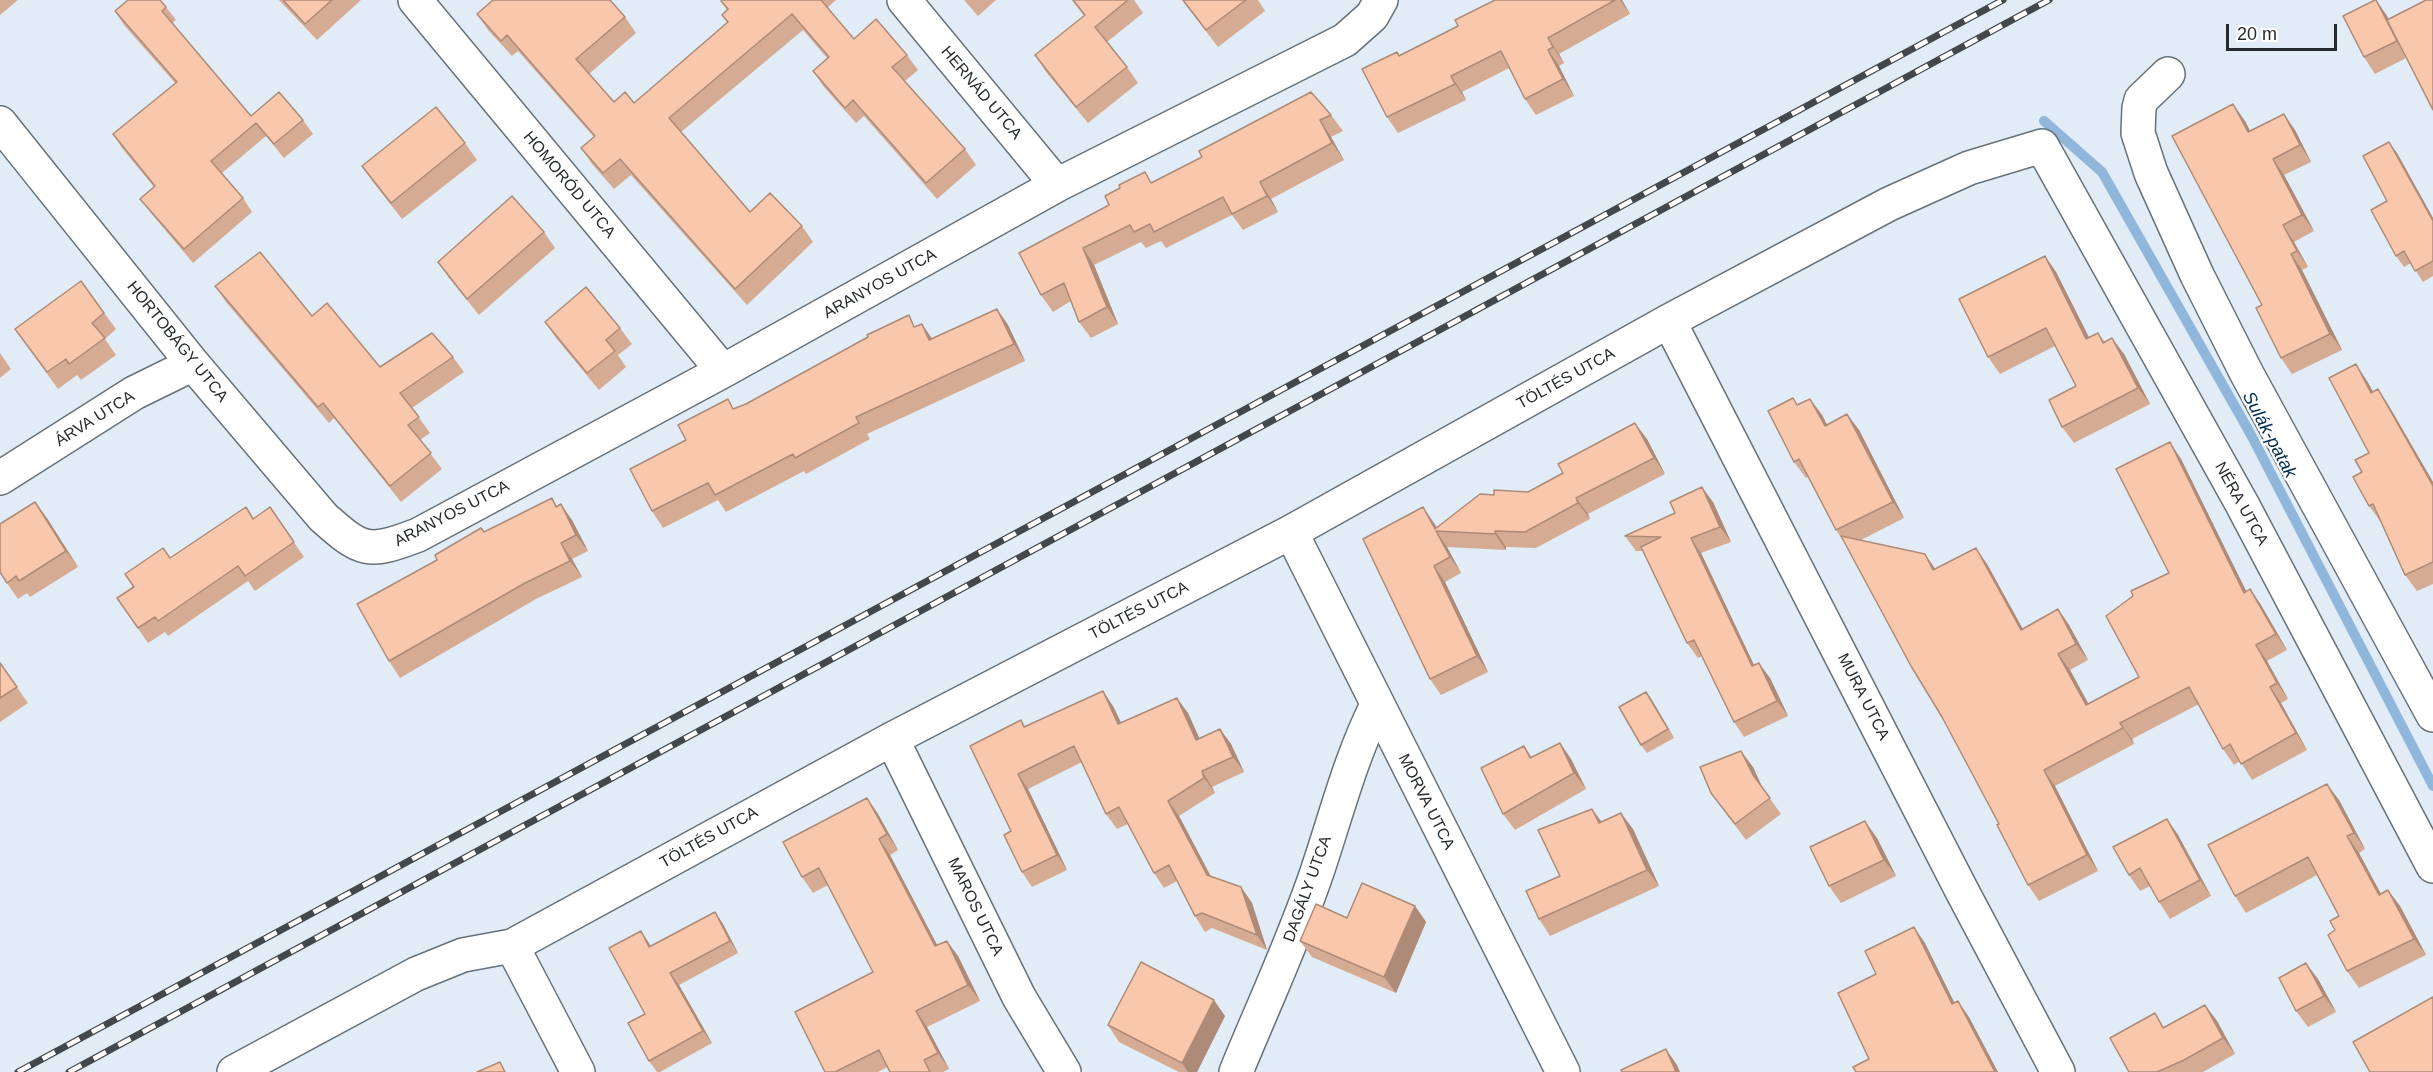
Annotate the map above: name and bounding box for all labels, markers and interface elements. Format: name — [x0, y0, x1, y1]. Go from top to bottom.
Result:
scale bar — [2229, 12, 2340, 50]
text: 20 m — [2237, 24, 2277, 44]
street label: HERNÁD UTCA — [937, 43, 1025, 143]
street label: HOMORÓD UTCA — [519, 128, 619, 242]
street label: ARANYOS UTCA — [820, 245, 940, 323]
street label: HORTOBÁGY UTCA — [122, 278, 232, 406]
street label: TÖLTÉS UTCA — [1514, 344, 1618, 414]
street label: ÁRVA UTCA — [52, 387, 138, 451]
water label: Sulák-patak — [2237, 388, 2301, 482]
street label: NÉRA UTCA — [2210, 459, 2272, 549]
street label: ARANYOS UTCA — [391, 477, 513, 551]
street label: TÖLTÉS UTCA — [1086, 578, 1192, 644]
street label: MURA UTCA — [1833, 650, 1893, 744]
street label: MORVA UTCA — [1394, 751, 1458, 853]
street label: TÖLTÉS UTCA — [657, 803, 761, 873]
street label: DAGÁLY UTCA — [1280, 833, 1336, 945]
street label: MAROS UTCA — [943, 855, 1007, 959]

